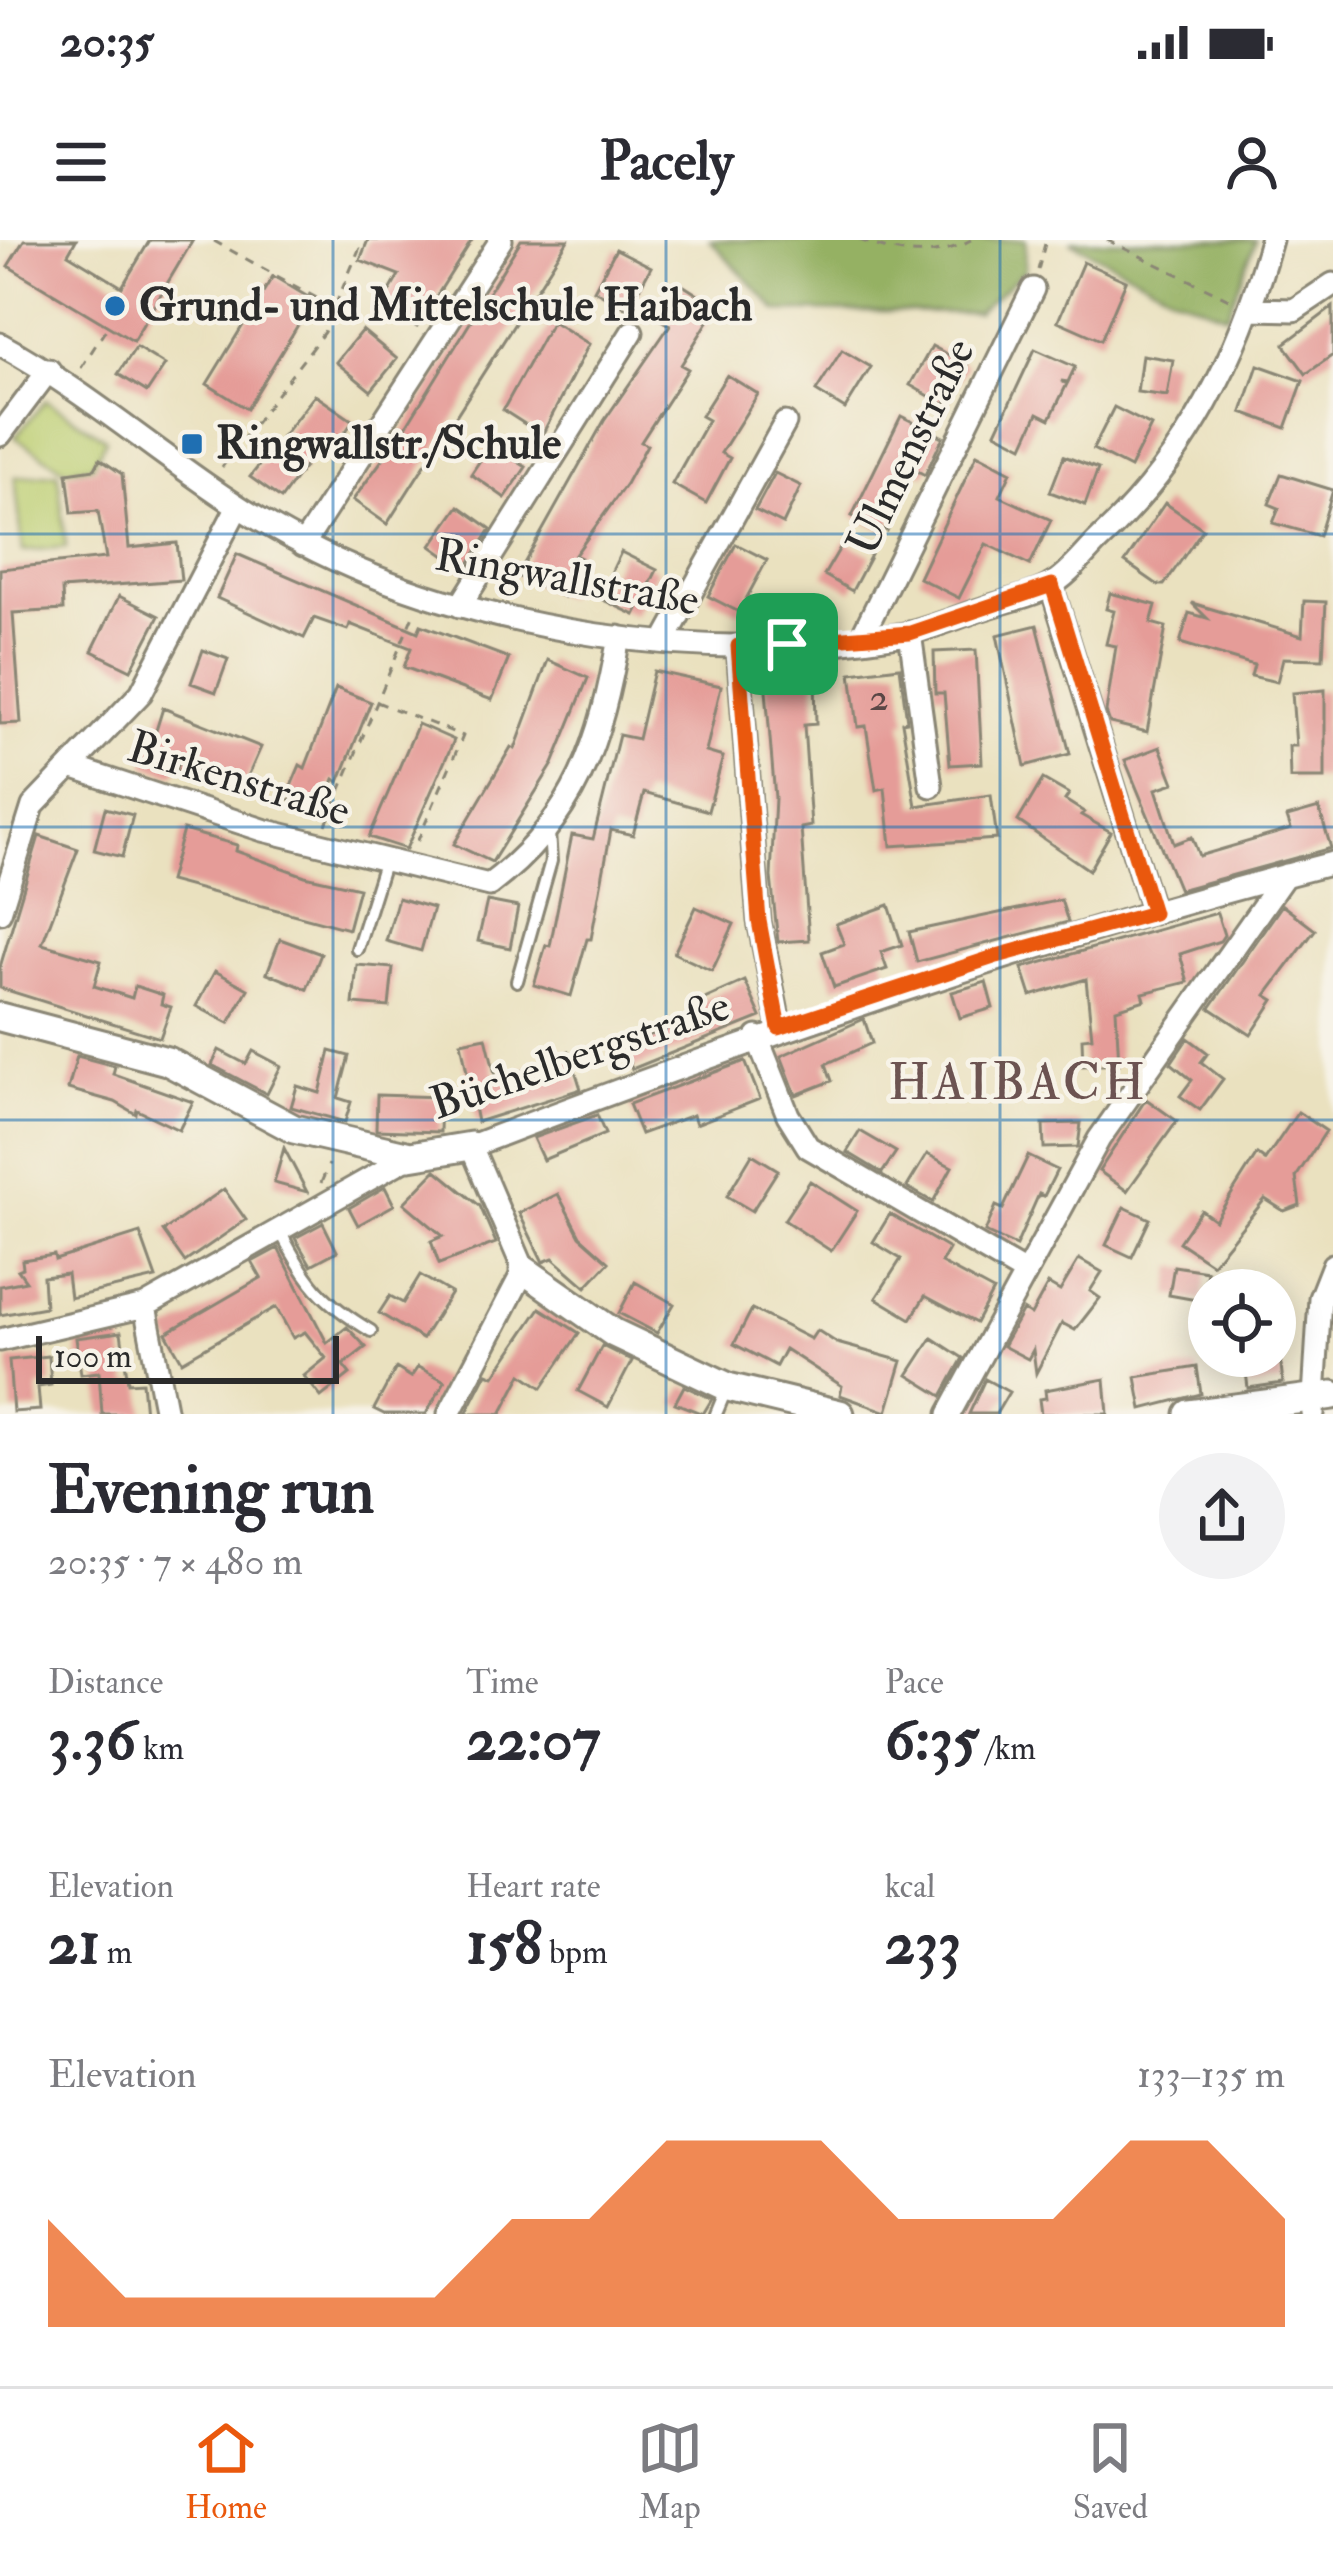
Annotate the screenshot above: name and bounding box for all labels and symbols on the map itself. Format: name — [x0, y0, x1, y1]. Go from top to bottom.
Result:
place label: Grund- und Mittelschule Haibach — [139, 278, 753, 334]
marker: Grund- und Mittelschule Haibach — [102, 293, 128, 319]
street label: Ulmenstraße — [834, 329, 988, 565]
place label: Ringwallstr./Schule — [216, 416, 561, 472]
marker: Ringwallstr./Schule — [179, 431, 205, 457]
street label: Ringwallstraße — [431, 527, 703, 629]
pin — [736, 593, 838, 695]
house number: 2 — [869, 673, 889, 722]
street label: Birkenstraße — [121, 719, 357, 839]
street label: Büchelbergstraße — [423, 978, 737, 1132]
district label: HAIBACH — [888, 1051, 1148, 1115]
scale bar — [36, 1330, 339, 1383]

